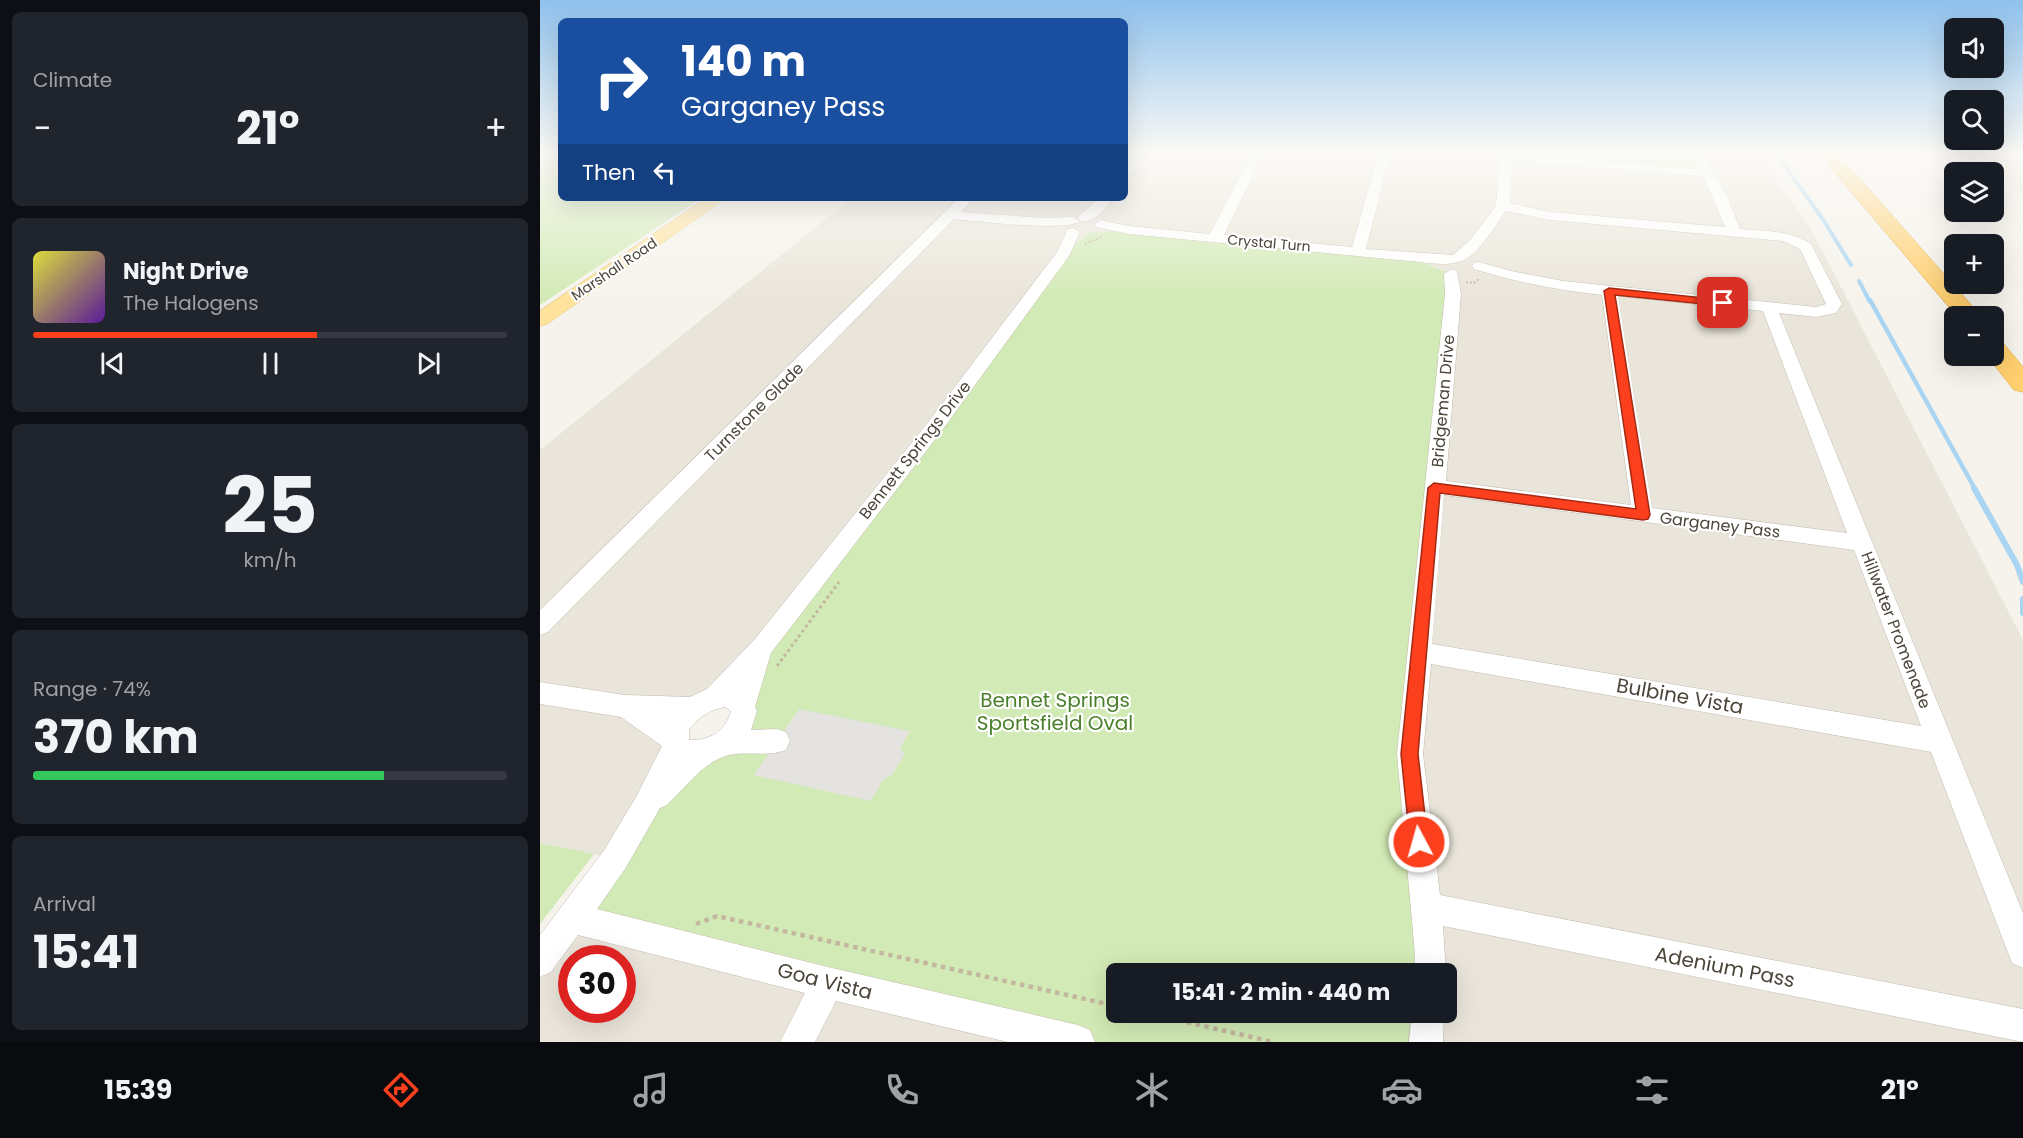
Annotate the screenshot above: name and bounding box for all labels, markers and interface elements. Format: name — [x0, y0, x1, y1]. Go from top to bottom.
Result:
map controls — [1944, 18, 2004, 366]
button: sound — [1944, 18, 2004, 78]
text: 140 m — [681, 32, 806, 91]
icon: right — [582, 42, 660, 120]
text: Climate — [33, 66, 112, 94]
text: Garganey Pass — [681, 88, 885, 125]
button: search — [1944, 90, 2004, 150]
text: 21° — [236, 97, 300, 160]
text: − — [33, 105, 51, 152]
text: + — [484, 105, 507, 152]
icon: left — [648, 156, 681, 189]
text: Then — [582, 157, 636, 188]
button: layers — [1944, 162, 2004, 222]
street label: Crystal Turn — [1226, 229, 1312, 257]
street label: Marshall Road — [567, 233, 661, 305]
button: + — [1944, 234, 2004, 294]
text: Night Drive — [123, 256, 249, 287]
pin — [1697, 277, 1748, 328]
icon: arrive — [1706, 286, 1739, 319]
text: The Halogens — [123, 289, 259, 317]
button: − — [1944, 306, 2004, 366]
street label: Bridgeman Drive — [1426, 334, 1460, 468]
icon: previous — [96, 347, 129, 380]
icon: pause — [254, 347, 287, 380]
icon: next — [412, 347, 445, 380]
street label: Turnstone Glade — [699, 357, 809, 467]
street label: Bennett Springs Drive — [854, 376, 976, 524]
text: 25 — [222, 451, 318, 560]
street label: Garganey Pass — [1659, 506, 1781, 544]
text: km/h — [243, 546, 297, 574]
street label: Hillwater Promenade — [1855, 548, 1937, 712]
street label: Bulbine Vista — [1614, 671, 1746, 721]
text: Range · 74% — [33, 675, 151, 703]
park label: Bennet Springs Sportsfield Oval — [977, 686, 1133, 737]
text: 370 km — [33, 706, 199, 769]
position arrow — [1387, 810, 1451, 874]
text: Arrival — [33, 890, 96, 918]
text: 15:41 — [33, 921, 139, 984]
street label: Adenium Pass — [1653, 940, 1797, 994]
speed limit sign: 30 — [558, 945, 636, 1023]
street label: Goa Vista — [775, 956, 875, 1006]
text: 15:41 · 2 min · 440 m — [1173, 977, 1390, 1008]
icon: directions — [380, 1069, 422, 1111]
icon: music — [630, 1069, 672, 1111]
icon: phone — [881, 1069, 923, 1111]
icon: climate — [1131, 1069, 1173, 1111]
icon: car — [1381, 1069, 1423, 1111]
icon: filters — [1631, 1069, 1673, 1111]
text: 15:39 — [104, 1071, 172, 1108]
text: 21° — [1881, 1071, 1919, 1108]

